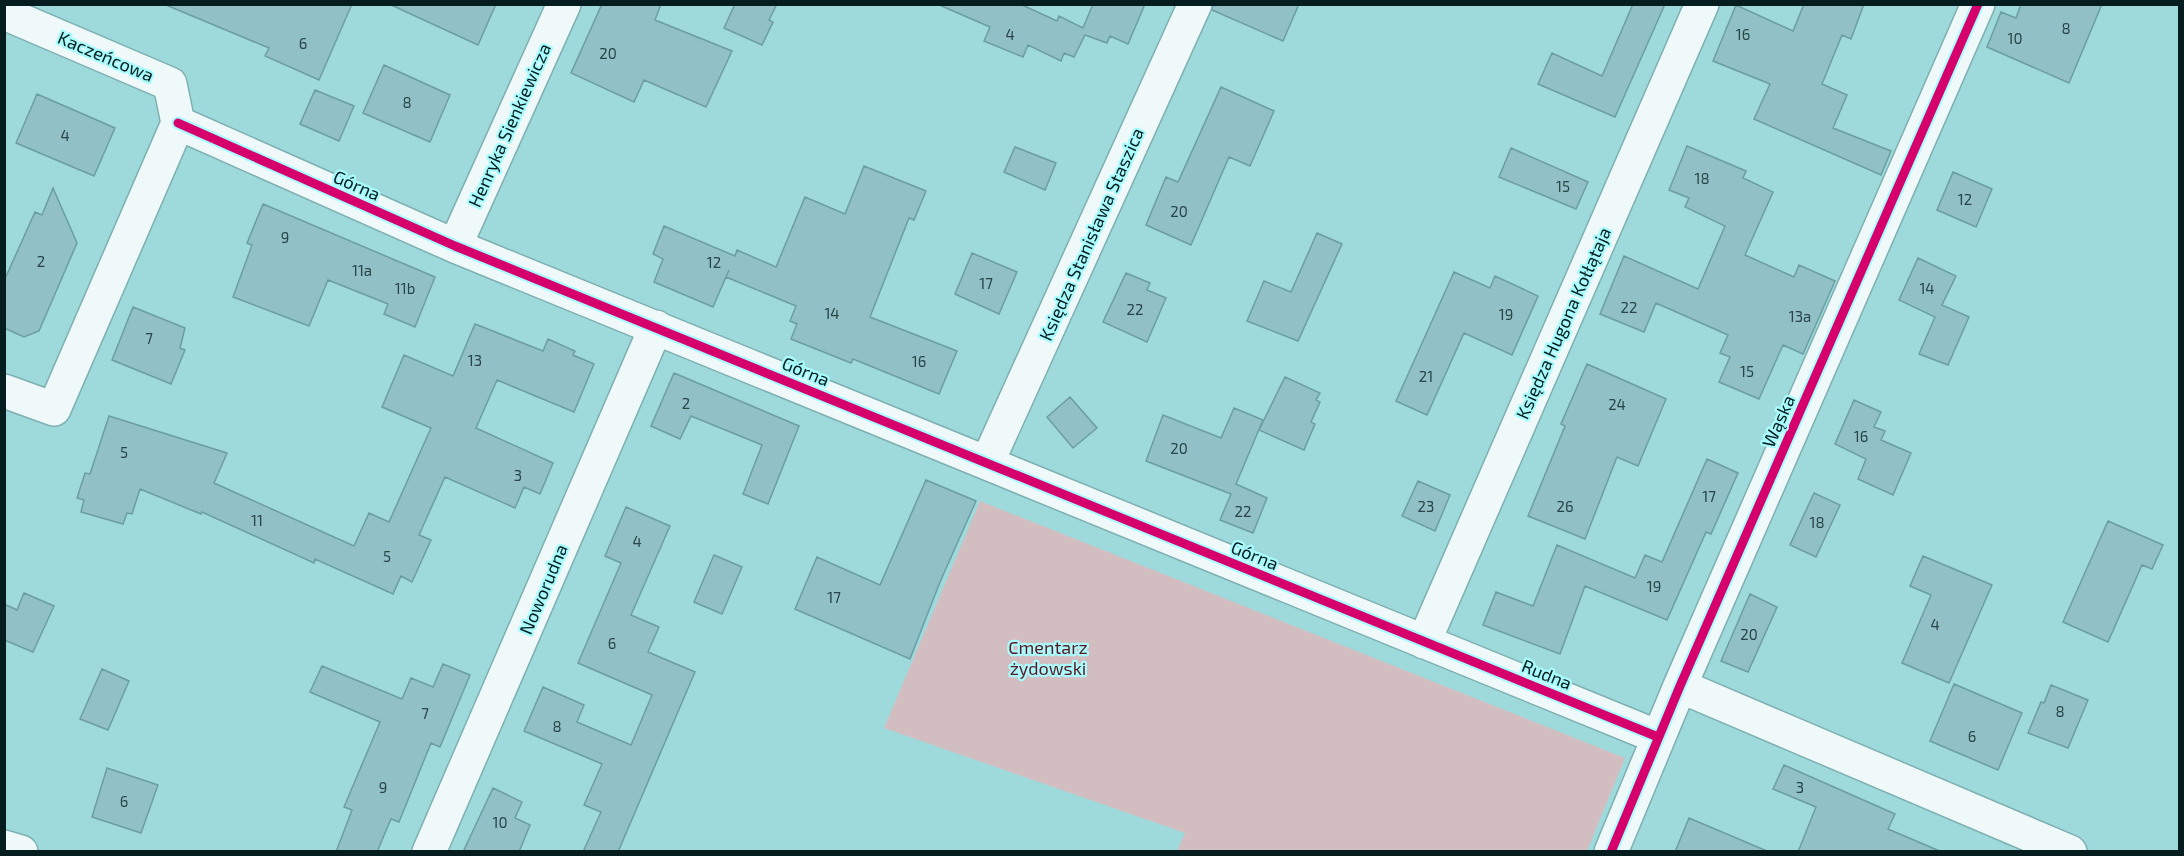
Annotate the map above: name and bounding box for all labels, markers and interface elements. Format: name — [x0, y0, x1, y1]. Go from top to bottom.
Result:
house number: 8 — [2061, 19, 2071, 37]
house number: 4 — [1005, 25, 1015, 43]
house number: 16 — [1736, 25, 1750, 43]
street label: Kaczeńcowa — [55, 26, 157, 86]
house number: 10 — [2007, 29, 2023, 47]
house number: 6 — [299, 34, 307, 52]
street label: Henryka Sienkiewicza — [463, 40, 555, 210]
house number: 20 — [599, 44, 617, 62]
house number: 8 — [402, 93, 412, 111]
street label: Księdza Stanisława Staszica — [1034, 124, 1148, 344]
house number: 4 — [60, 126, 70, 144]
street label: Górna — [330, 165, 384, 205]
house number: 18 — [1694, 169, 1710, 187]
house number: 15 — [1556, 177, 1570, 195]
house number: 12 — [1958, 190, 1972, 208]
house number: 20 — [1170, 202, 1188, 220]
street label: Księdza Hugona Kołłątaja — [1511, 224, 1615, 422]
house number: 9 — [281, 228, 289, 246]
house number: 2 — [37, 252, 45, 270]
house number: 12 — [707, 253, 721, 271]
house number: 11a — [352, 261, 372, 279]
house number: 17 — [979, 274, 993, 292]
house number: 11b — [395, 279, 415, 297]
house number: 14 — [1919, 279, 1935, 297]
house number: 22 — [1621, 298, 1637, 316]
house number: 22 — [1127, 300, 1143, 318]
house number: 14 — [824, 304, 840, 322]
house number: 19 — [1499, 305, 1513, 323]
house number: 13a — [1789, 307, 1811, 325]
house number: 7 — [145, 329, 153, 347]
house number: 13 — [468, 351, 482, 369]
street label: Górna — [779, 352, 833, 390]
house number: 16 — [912, 352, 926, 370]
house number: 15 — [1740, 362, 1754, 380]
house number: 21 — [1419, 367, 1433, 385]
street label: Wąska — [1757, 391, 1799, 451]
house number: 2 — [682, 394, 690, 412]
house number: 24 — [1608, 395, 1626, 413]
house number: 16 — [1854, 427, 1868, 445]
house number: 20 — [1170, 439, 1188, 457]
house number: 5 — [120, 443, 128, 461]
house number: 3 — [514, 466, 522, 484]
house number: 17 — [1702, 487, 1716, 505]
house number: 23 — [1418, 497, 1434, 515]
house number: 26 — [1556, 497, 1574, 515]
house number: 22 — [1235, 502, 1251, 520]
house number: 11 — [251, 511, 263, 529]
house number: 18 — [1809, 513, 1825, 531]
house number: 4 — [632, 532, 642, 550]
street label: Górna — [1228, 536, 1282, 574]
street label: Noworudna — [514, 541, 572, 637]
house number: 5 — [383, 547, 391, 565]
house number: 19 — [1647, 577, 1661, 595]
house number: 17 — [827, 588, 841, 606]
house number: 4 — [1930, 615, 1940, 633]
house number: 20 — [1740, 625, 1758, 643]
house number: 6 — [608, 634, 616, 652]
park label: Cmentarz żydowski — [1008, 636, 1088, 679]
street label: Rudna — [1519, 654, 1575, 694]
house number: 8 — [2055, 702, 2065, 720]
house number: 7 — [421, 704, 429, 722]
house number: 8 — [552, 717, 562, 735]
house number: 6 — [1968, 727, 1976, 745]
house number: 9 — [379, 778, 387, 796]
house number: 3 — [1796, 778, 1804, 796]
house number: 6 — [120, 792, 128, 810]
house number: 10 — [492, 813, 508, 831]

